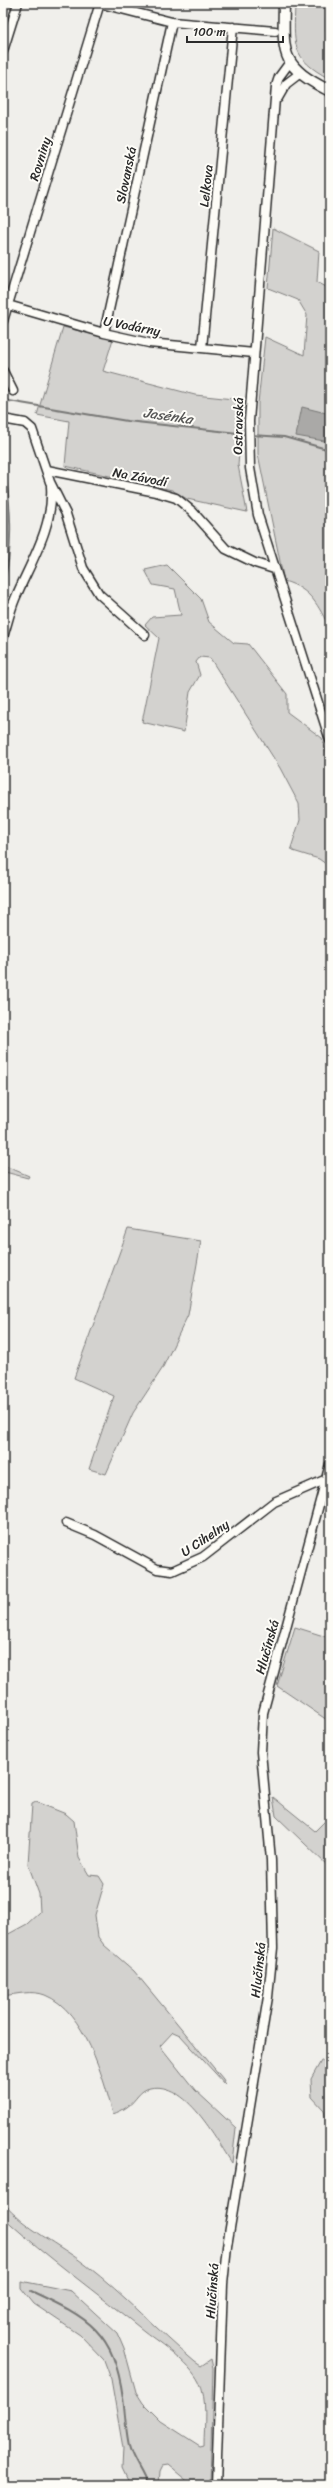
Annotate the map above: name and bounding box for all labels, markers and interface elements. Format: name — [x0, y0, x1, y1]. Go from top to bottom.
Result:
scale bar — [187, 18, 283, 44]
text: 100 m — [193, 21, 226, 43]
street label: Rovniny — [22, 134, 58, 184]
street label: Slovanská — [109, 144, 143, 206]
street label: Lelkova — [192, 163, 220, 208]
street label: U Vodárny — [101, 309, 163, 343]
street label: Ostravská — [226, 397, 250, 455]
water label: Jasénka — [142, 400, 196, 432]
street label: Na Závodí — [111, 460, 171, 494]
street label: U Cihelny — [176, 1513, 234, 1563]
street label: Hlučínská — [248, 1617, 286, 1677]
street label: Hlučínská — [244, 1941, 272, 1999]
street label: Hlučínská — [199, 2262, 225, 2320]

